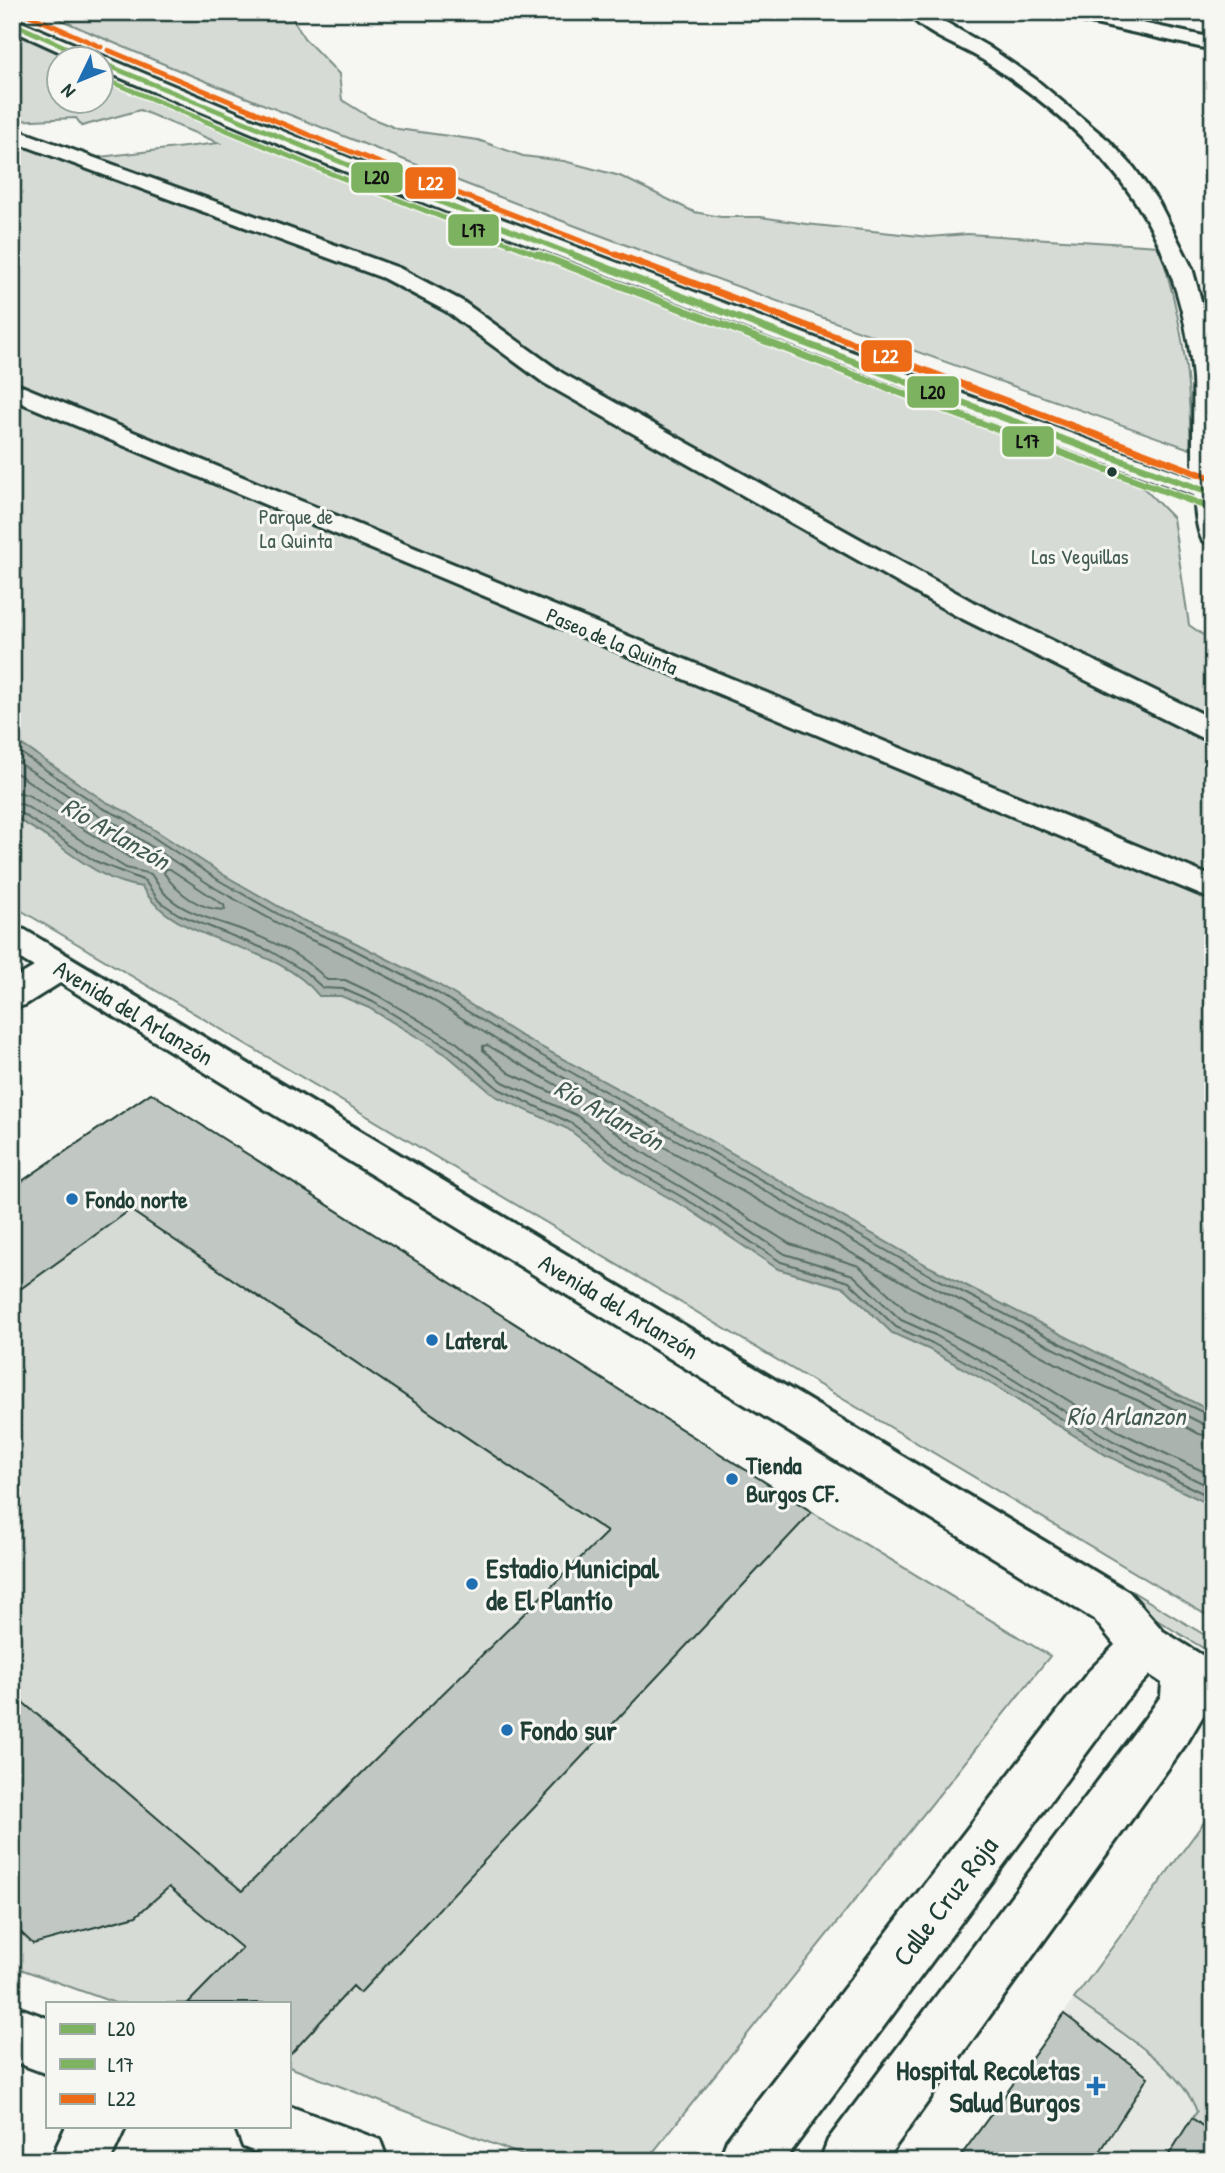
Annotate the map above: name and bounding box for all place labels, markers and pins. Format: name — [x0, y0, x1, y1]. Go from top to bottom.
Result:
unlabelled marker — [1105, 465, 1119, 479]
place label: Fondo norte — [85, 1183, 188, 1215]
marker: Fondo norte — [64, 1191, 80, 1207]
place label: Lateral — [446, 1324, 508, 1356]
marker: Lateral — [424, 1332, 440, 1348]
place label: Tienda Burgos CF. — [745, 1449, 839, 1510]
marker: Tienda Burgos CF. — [724, 1471, 740, 1487]
place label: Estadio Municipal de El Plantío — [486, 1549, 660, 1619]
marker: Estadio Municipal de El Plantío — [464, 1576, 480, 1592]
place label: Fondo sur — [520, 1711, 617, 1749]
marker: Fondo sur — [499, 1722, 515, 1738]
place label: Hospital Recoletas Salud Burgos — [896, 2051, 1080, 2122]
marker: Hospital Recoletas Salud Burgos — [1086, 2076, 1106, 2096]

